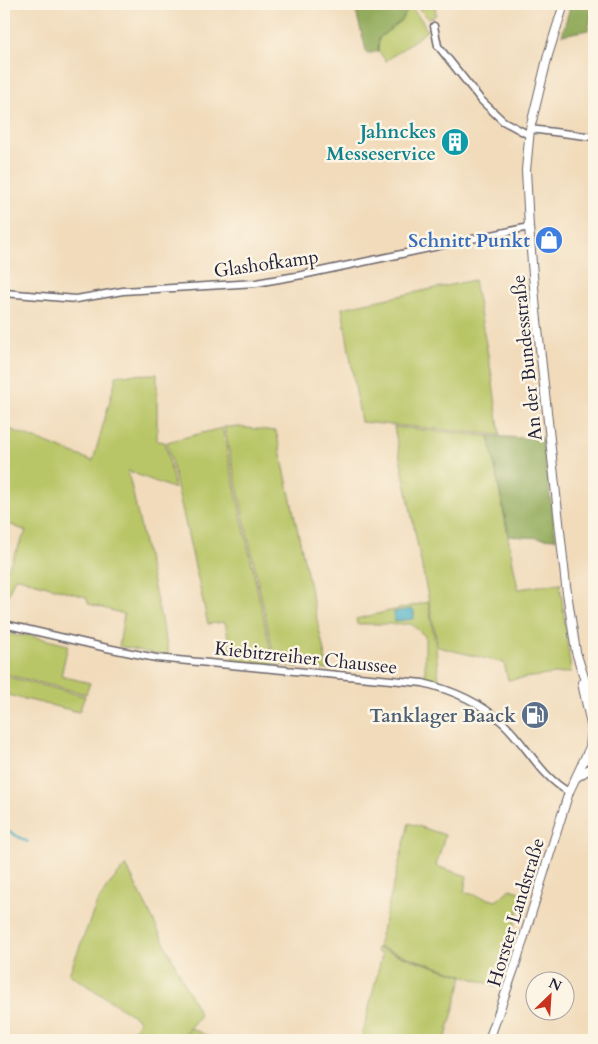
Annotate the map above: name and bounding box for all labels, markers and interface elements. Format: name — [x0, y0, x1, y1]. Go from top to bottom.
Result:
place label: Jahnckes Messeservice — [326, 119, 436, 167]
building icon: Jahnckes Messeservice — [440, 127, 470, 157]
shop icon: Schnitt Punkt — [534, 225, 564, 255]
place label: Schnitt Punkt — [408, 228, 530, 254]
street label: Glashofkamp — [212, 244, 320, 284]
street label: An der Bundesstraße — [505, 274, 549, 442]
street label: Kiebitzreiher Chaussee — [213, 635, 399, 681]
fuel station icon: Tanklager Baack — [520, 700, 550, 730]
place label: Tanklager Baack — [369, 703, 516, 729]
street label: Horster Landstraße — [481, 835, 551, 990]
north arrow — [526, 972, 576, 1022]
text: N — [546, 973, 565, 996]

